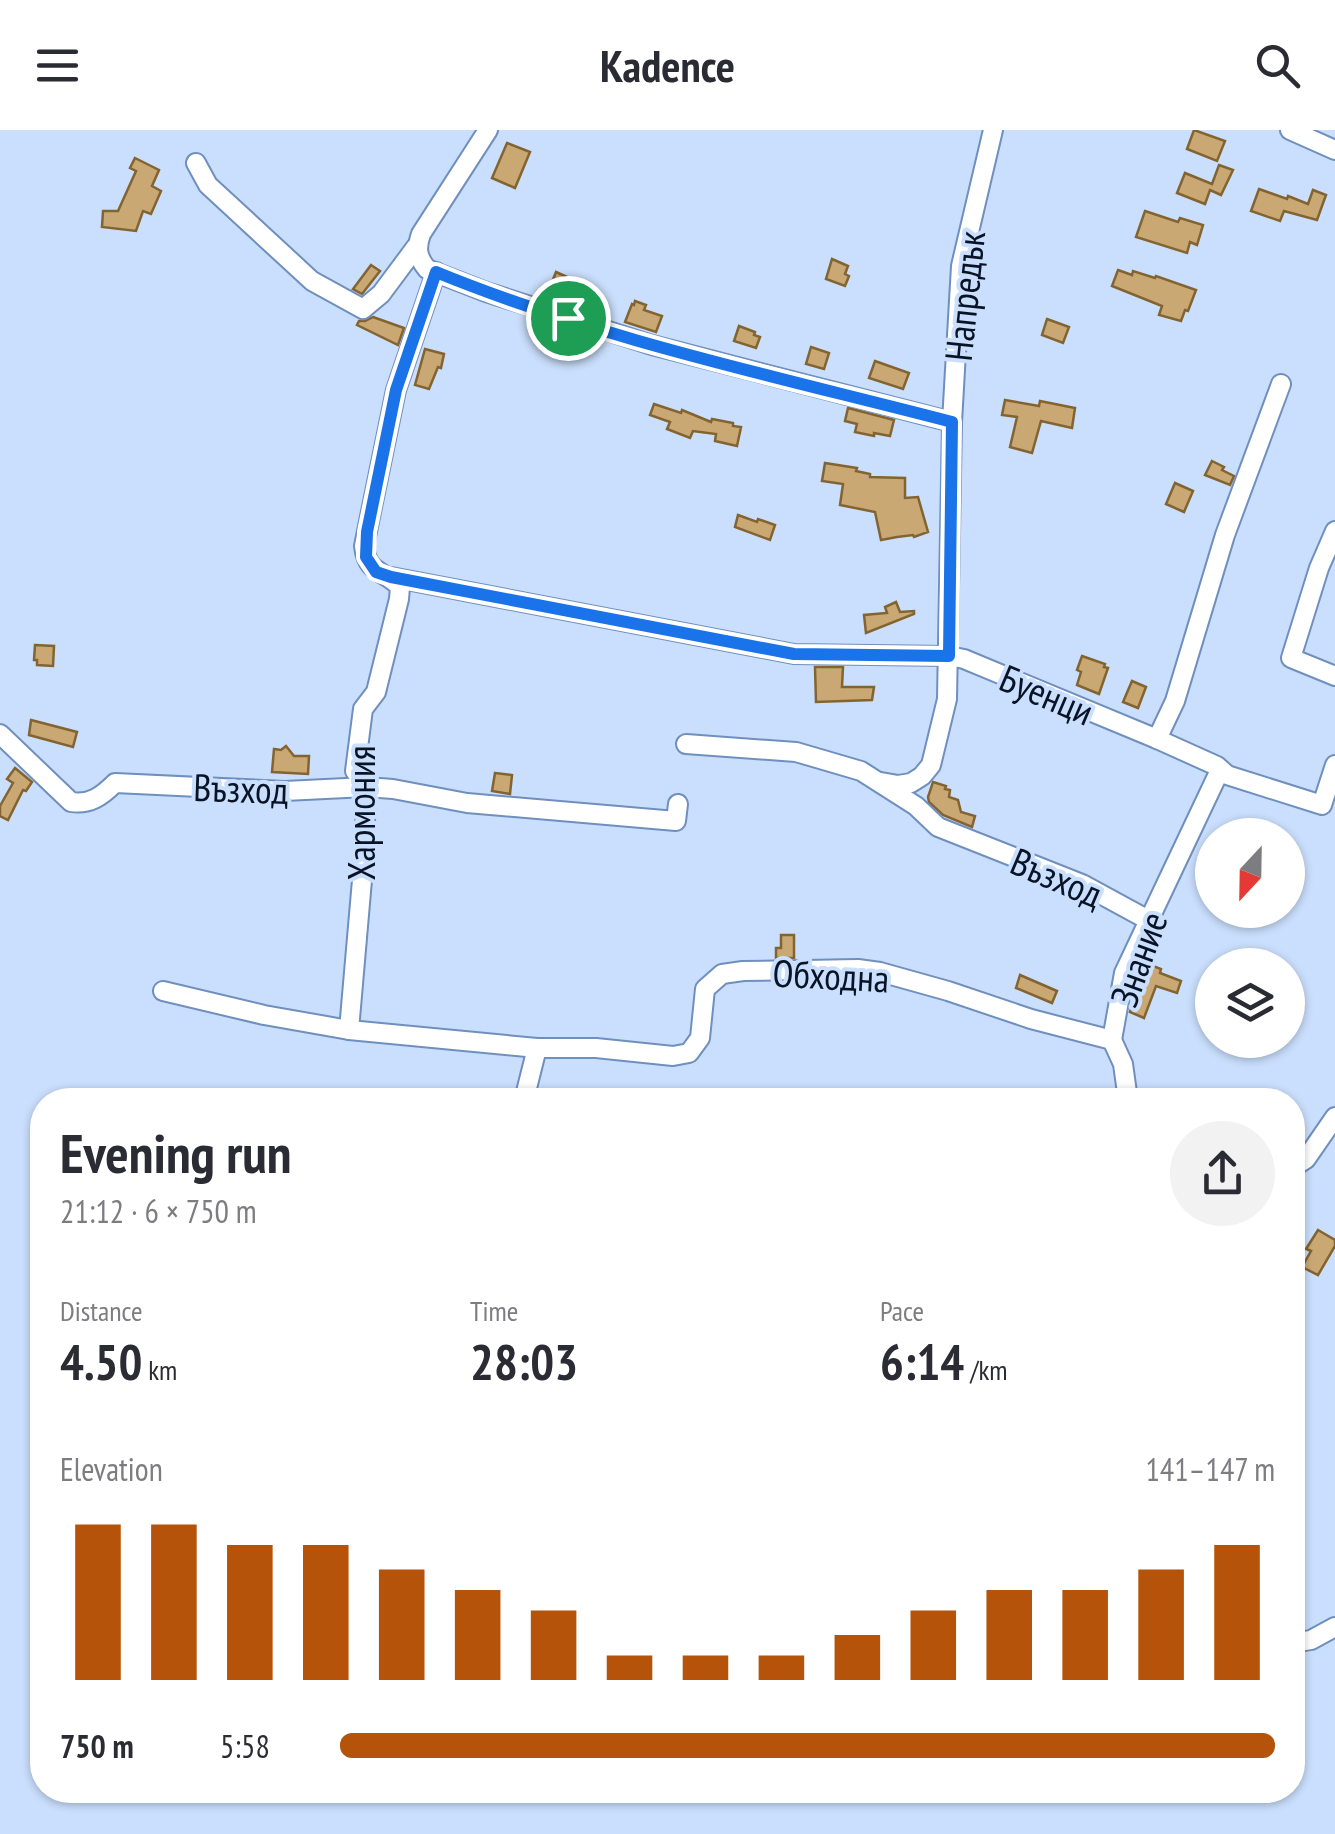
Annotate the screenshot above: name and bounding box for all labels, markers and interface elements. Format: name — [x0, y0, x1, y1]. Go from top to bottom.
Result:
text: Kadence — [600, 36, 735, 94]
icon: menu — [30, 38, 85, 93]
icon: search — [1250, 38, 1305, 93]
street label: Напредък — [933, 228, 995, 363]
pin — [526, 276, 611, 361]
icon: arrive — [541, 291, 596, 346]
street label: Буенци — [993, 653, 1101, 735]
street label: Хармония — [336, 746, 385, 880]
street label: Възход — [193, 762, 290, 814]
north arrow — [1195, 818, 1305, 928]
map controls — [1195, 818, 1305, 1058]
street label: Възход — [1004, 836, 1111, 918]
street label: Знание — [1098, 905, 1178, 1013]
street label: Обходна — [772, 947, 890, 1003]
button: layers — [1195, 948, 1305, 1058]
text: Evening run — [60, 1117, 292, 1188]
button: share — [1170, 1121, 1275, 1226]
text: 21:12 · 6 × 750 m — [60, 1190, 257, 1232]
text: Distance — [60, 1292, 143, 1329]
text: Time — [470, 1292, 518, 1329]
text: Pace — [880, 1292, 924, 1329]
text: 4.50 — [60, 1329, 142, 1394]
text: 28:03 — [470, 1329, 578, 1394]
text: 6:14 — [880, 1329, 964, 1394]
text: km — [142, 1351, 177, 1388]
text: /km — [964, 1351, 1008, 1388]
text: Elevation — [60, 1448, 163, 1490]
text: 141–147 m — [1145, 1448, 1275, 1490]
text: 750 m — [60, 1725, 134, 1767]
text: 5:58 — [220, 1725, 270, 1767]

